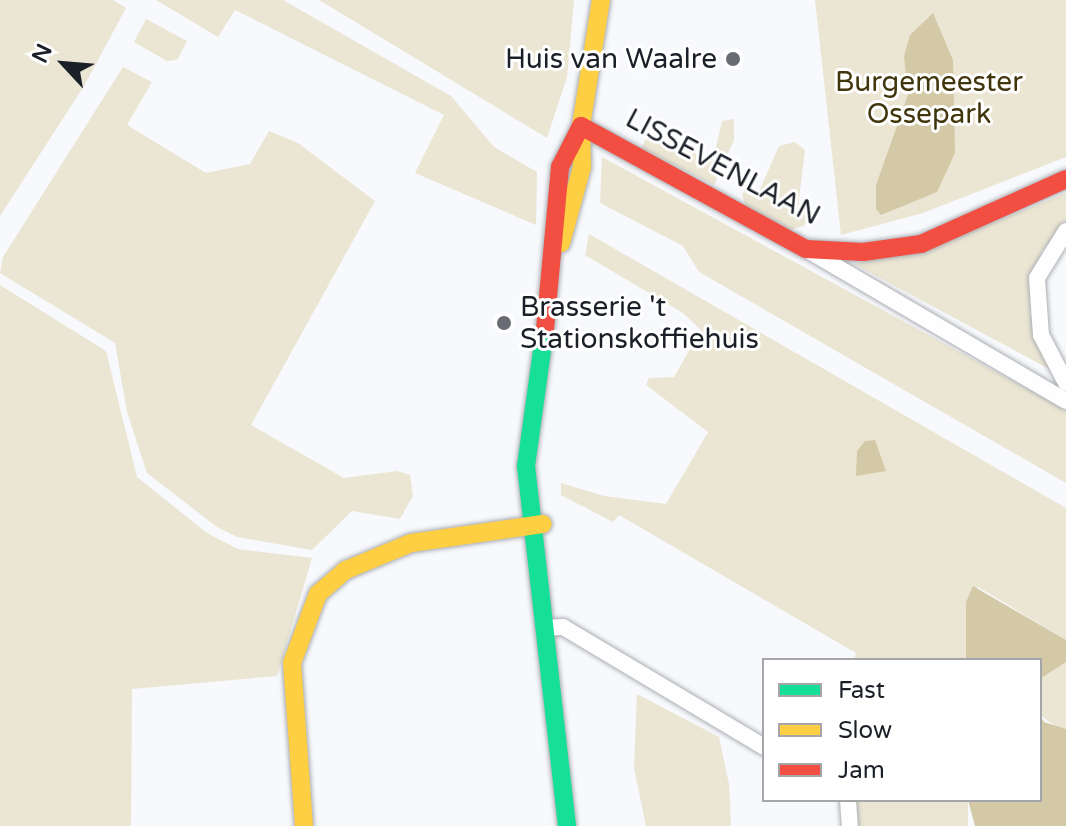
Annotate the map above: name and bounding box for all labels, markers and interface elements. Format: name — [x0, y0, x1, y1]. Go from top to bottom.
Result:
north arrow — [24, 24, 104, 104]
text: N — [27, 40, 58, 67]
place label: Huis van Waalre — [505, 42, 717, 76]
marker: Huis van Waalre — [724, 50, 742, 68]
park label: Burgemeester Ossepark — [835, 65, 1023, 131]
street label: LISSEVENLAAN — [620, 102, 826, 232]
place label: Brasserie 't Stationskoffiehuis — [520, 290, 759, 356]
marker: Brasserie 't Stationskoffiehuis — [495, 314, 513, 332]
legend — [762, 658, 1042, 802]
text: Fast — [838, 676, 885, 705]
text: Slow — [838, 716, 892, 745]
text: Jam — [838, 756, 885, 785]

